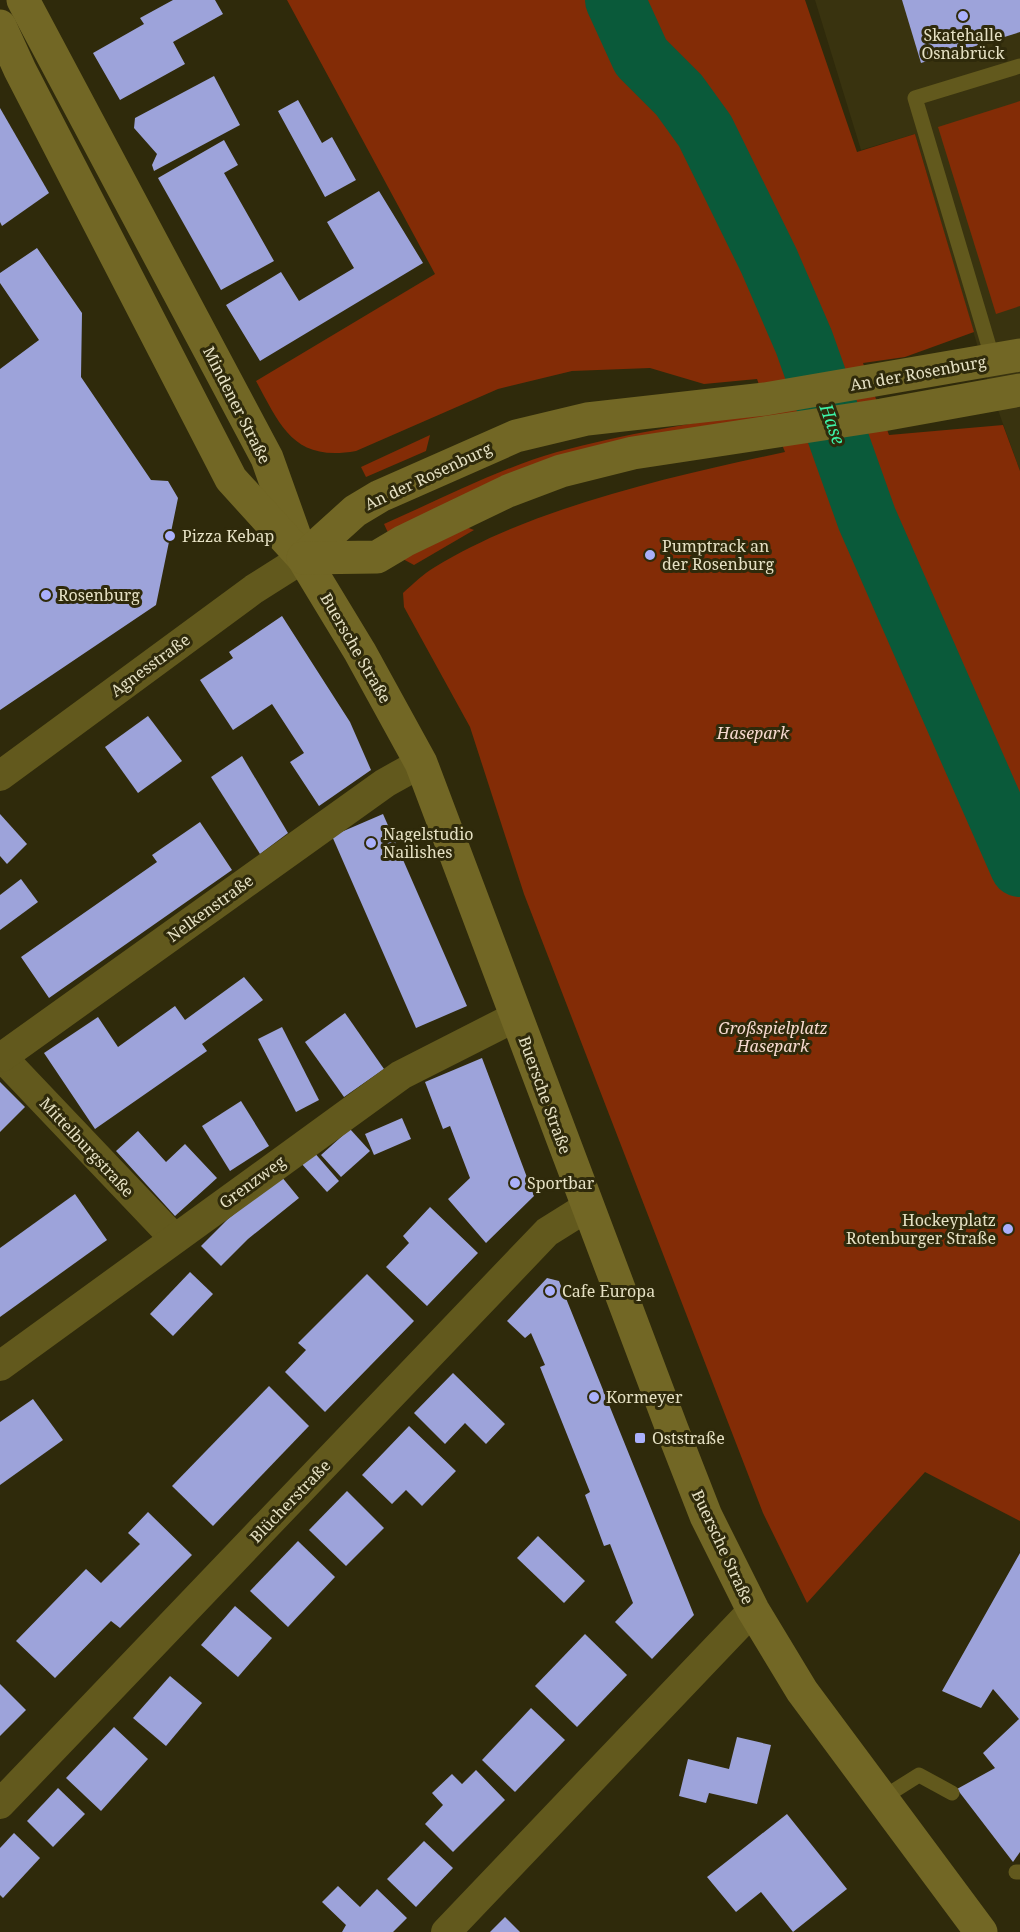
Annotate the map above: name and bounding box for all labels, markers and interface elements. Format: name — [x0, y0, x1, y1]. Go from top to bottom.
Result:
marker: Skatehalle Osnabrück — [956, 9, 970, 23]
place label: Skatehalle Osnabrück — [921, 24, 1005, 64]
street label: Mindener Straße — [198, 343, 276, 467]
street label: An der Rosenburg — [848, 350, 988, 396]
water label: Hase — [814, 399, 851, 448]
street label: An der Rosenburg — [361, 437, 495, 515]
place label: Pizza Kebap — [182, 525, 274, 547]
marker: Pizza Kebap — [163, 529, 177, 543]
place label: Pumptrack an der Rosenburg — [662, 535, 774, 575]
marker: Pumptrack an der Rosenburg — [643, 548, 657, 562]
place label: Rosenburg — [58, 584, 140, 606]
marker: Rosenburg — [39, 588, 53, 602]
street label: Buersche Straße — [315, 589, 397, 707]
street label: Agnesstraße — [106, 629, 194, 701]
park label: Hasepark — [716, 722, 790, 744]
place label: Nagelstudio Nailishes — [383, 823, 474, 863]
marker: Nagelstudio Nailishes — [364, 836, 378, 850]
street label: Nelkenstraße — [162, 869, 258, 947]
park label: Großspielplatz Hasepark — [718, 1017, 828, 1057]
street label: Buersche Straße — [513, 1033, 577, 1157]
street label: Mittelburgstraße — [35, 1092, 139, 1202]
street label: Grenzweg — [214, 1150, 290, 1214]
place label: Sportbar — [527, 1172, 595, 1194]
marker: Sportbar — [508, 1176, 522, 1190]
place label: Hockeyplatz Rotenburger Straße — [846, 1209, 996, 1249]
marker: Hockeyplatz Rotenburger Straße — [1001, 1222, 1015, 1236]
place label: Cafe Europa — [562, 1280, 655, 1302]
marker: Cafe Europa — [543, 1284, 557, 1298]
place label: Kormeyer — [606, 1386, 683, 1408]
marker: Kormeyer — [587, 1390, 601, 1404]
place label: Oststraße — [652, 1427, 725, 1449]
marker: Oststraße — [633, 1431, 647, 1445]
street label: Blücherstraße — [245, 1455, 335, 1547]
street label: Buersche Straße — [687, 1486, 759, 1608]

